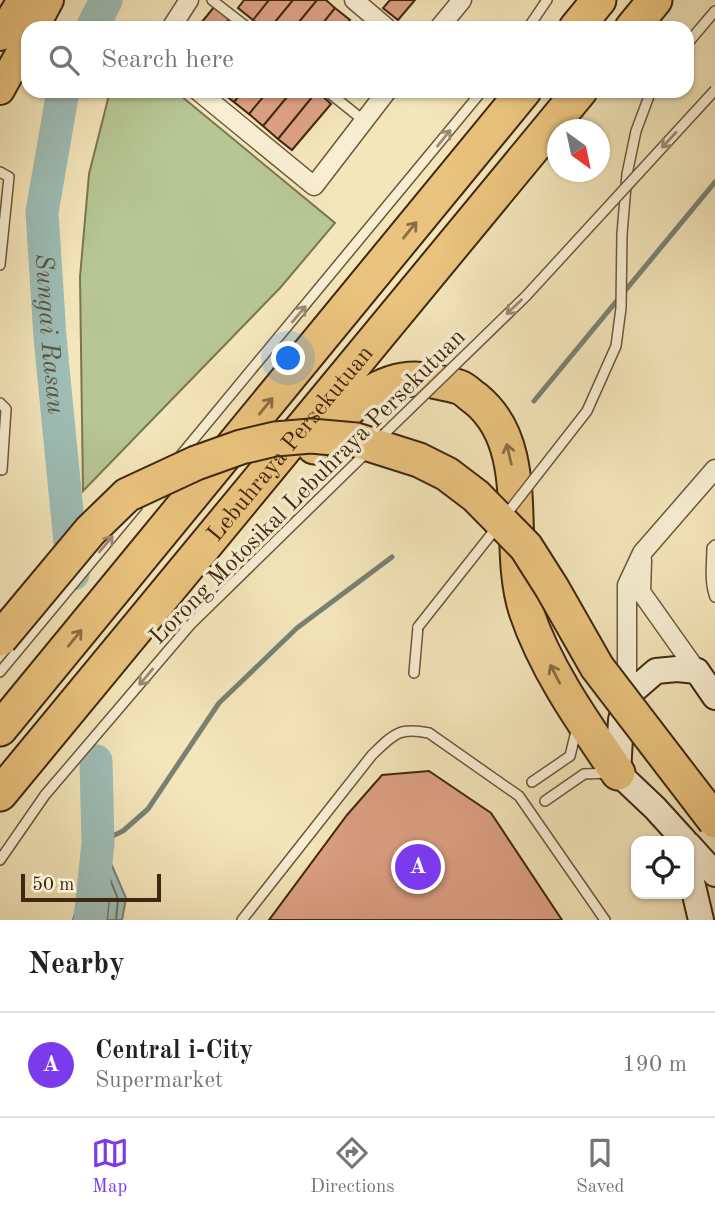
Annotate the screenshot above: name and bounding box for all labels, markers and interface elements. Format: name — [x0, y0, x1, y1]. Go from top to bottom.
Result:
search box — [21, 21, 694, 98]
icon: search — [45, 41, 83, 79]
text: Search here — [101, 47, 234, 73]
north arrow — [547, 119, 610, 182]
one-way arrow — [436, 129, 451, 147]
one-way arrow — [660, 131, 677, 148]
one-way arrow — [402, 221, 418, 239]
water label: Sungai Rasau — [30, 253, 68, 415]
one-way arrow — [506, 298, 523, 315]
one-way arrow — [292, 305, 307, 323]
street label: Lorong Motosikal Lebuhraya Persekutuan — [146, 325, 471, 650]
your location — [271, 341, 305, 375]
street label: Lebuhraya Persekutuan — [204, 342, 379, 547]
one-way arrow — [258, 397, 273, 415]
one-way arrow — [502, 443, 515, 466]
one-way arrow — [98, 536, 114, 554]
one-way arrow — [67, 630, 82, 648]
one-way arrow — [548, 664, 561, 685]
one-way arrow — [138, 667, 154, 685]
map controls — [631, 836, 694, 899]
button: locate — [631, 836, 694, 899]
pin: A — [395, 841, 441, 893]
scale bar — [21, 871, 161, 903]
text: 50 m — [32, 876, 74, 895]
text: Nearby — [28, 950, 125, 980]
text: Central i-City — [95, 1038, 253, 1064]
text: A — [42, 1053, 60, 1076]
text: 190 m — [622, 1053, 687, 1076]
text: Supermarket — [95, 1069, 223, 1092]
tab: Map — [91, 1134, 129, 1199]
tab: Directions — [310, 1134, 395, 1199]
tab: Saved — [576, 1134, 624, 1199]

